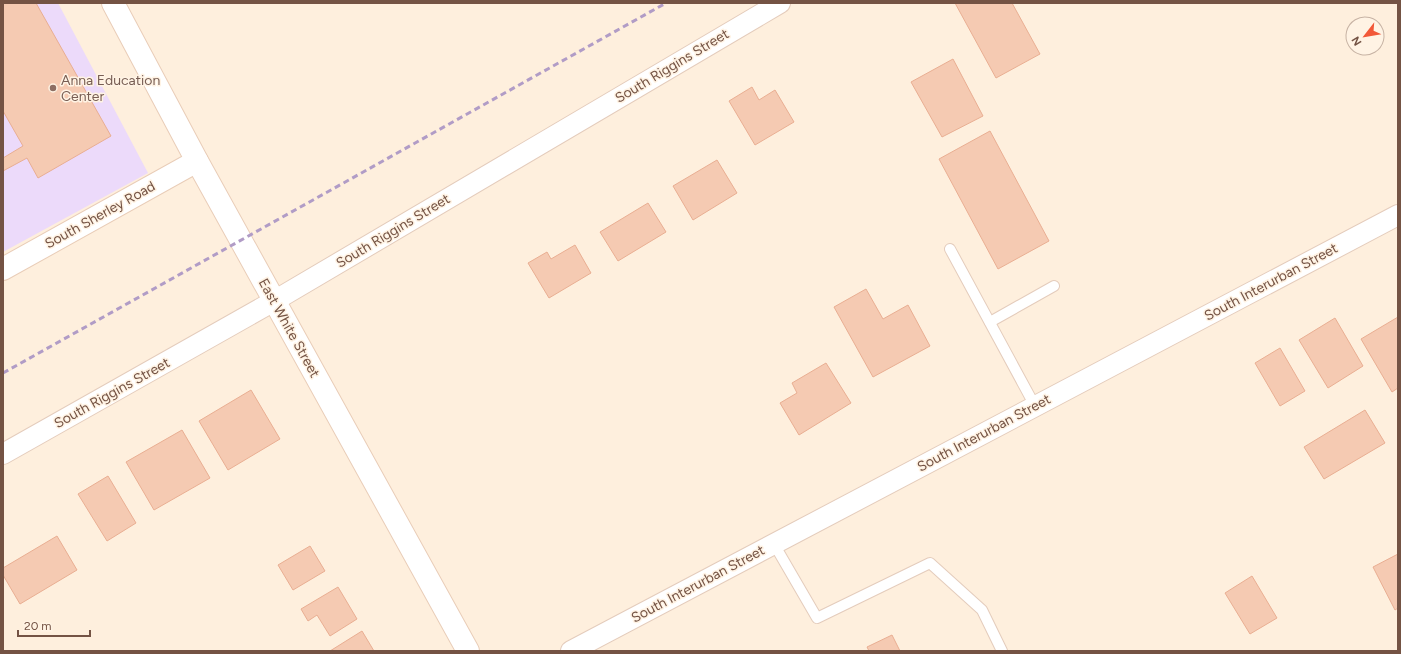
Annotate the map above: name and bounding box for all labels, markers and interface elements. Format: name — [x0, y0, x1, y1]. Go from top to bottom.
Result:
north arrow — [1345, 16, 1385, 56]
street label: South Riggins Street — [612, 25, 732, 107]
text: N — [1349, 34, 1365, 48]
place label: Anna Education Center — [61, 72, 160, 105]
marker: Anna Education Center — [48, 83, 58, 93]
street label: South Sherley Road — [42, 178, 158, 252]
street label: South Riggins Street — [333, 190, 453, 272]
street label: South Interurban Street — [1201, 240, 1341, 324]
street label: East White Street — [255, 275, 323, 381]
street label: South Riggins Street — [51, 354, 173, 432]
street label: South Interurban Street — [914, 391, 1054, 475]
street label: South Interurban Street — [628, 542, 768, 626]
scale bar — [18, 612, 90, 638]
text: 20 m — [24, 619, 52, 633]

